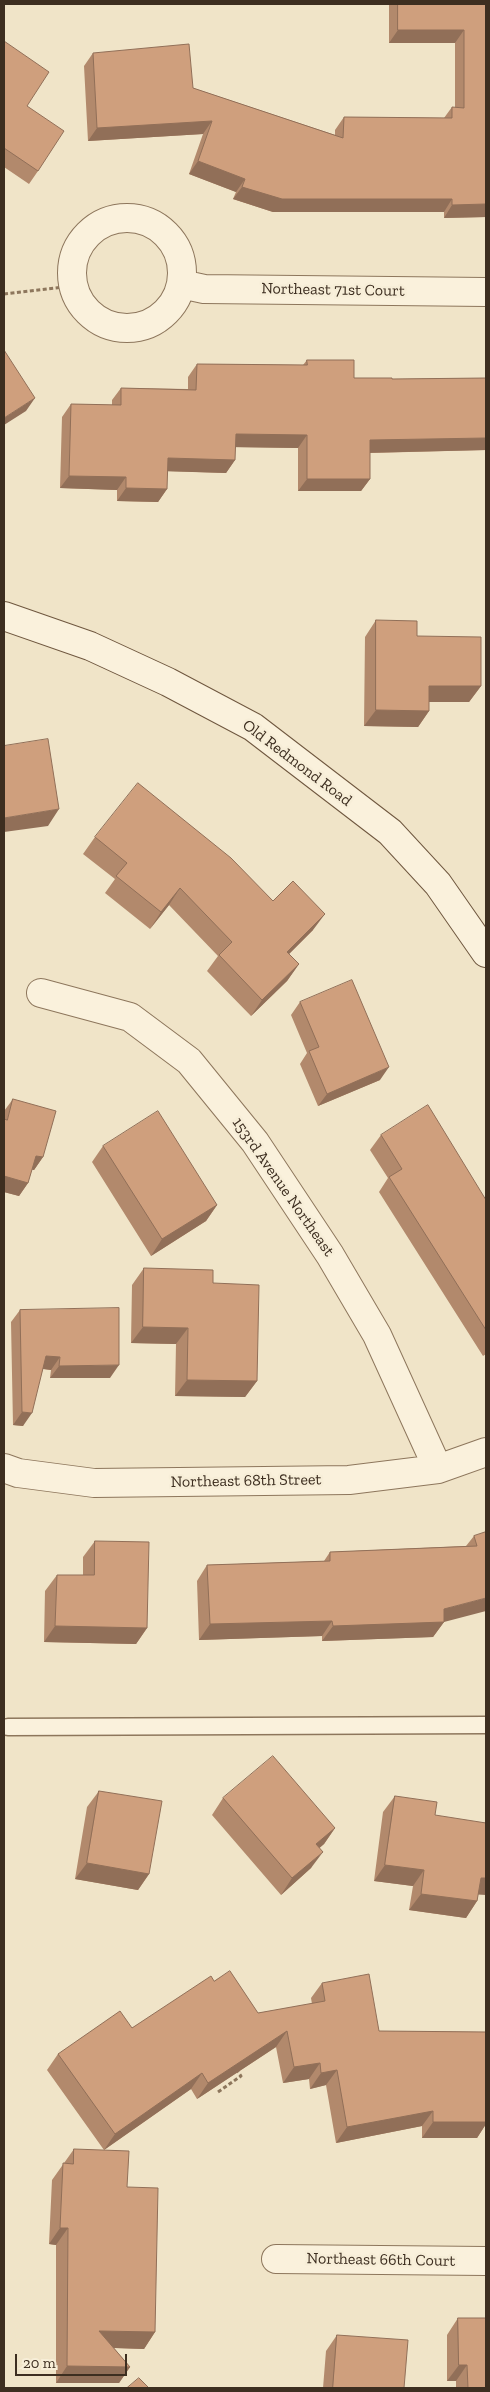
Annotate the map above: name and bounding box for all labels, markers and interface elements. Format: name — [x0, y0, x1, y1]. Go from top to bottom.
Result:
street label: Northeast 71st Court — [261, 279, 405, 301]
street label: Old Redmond Road — [238, 716, 356, 810]
street label: 153rd Avenue Northeast — [228, 1114, 338, 1260]
street label: Northeast 68th Street — [170, 1470, 322, 1492]
street label: Northeast 66th Court — [306, 2249, 456, 2271]
scale bar — [18, 2344, 130, 2376]
text: 20 m — [23, 2354, 56, 2372]

